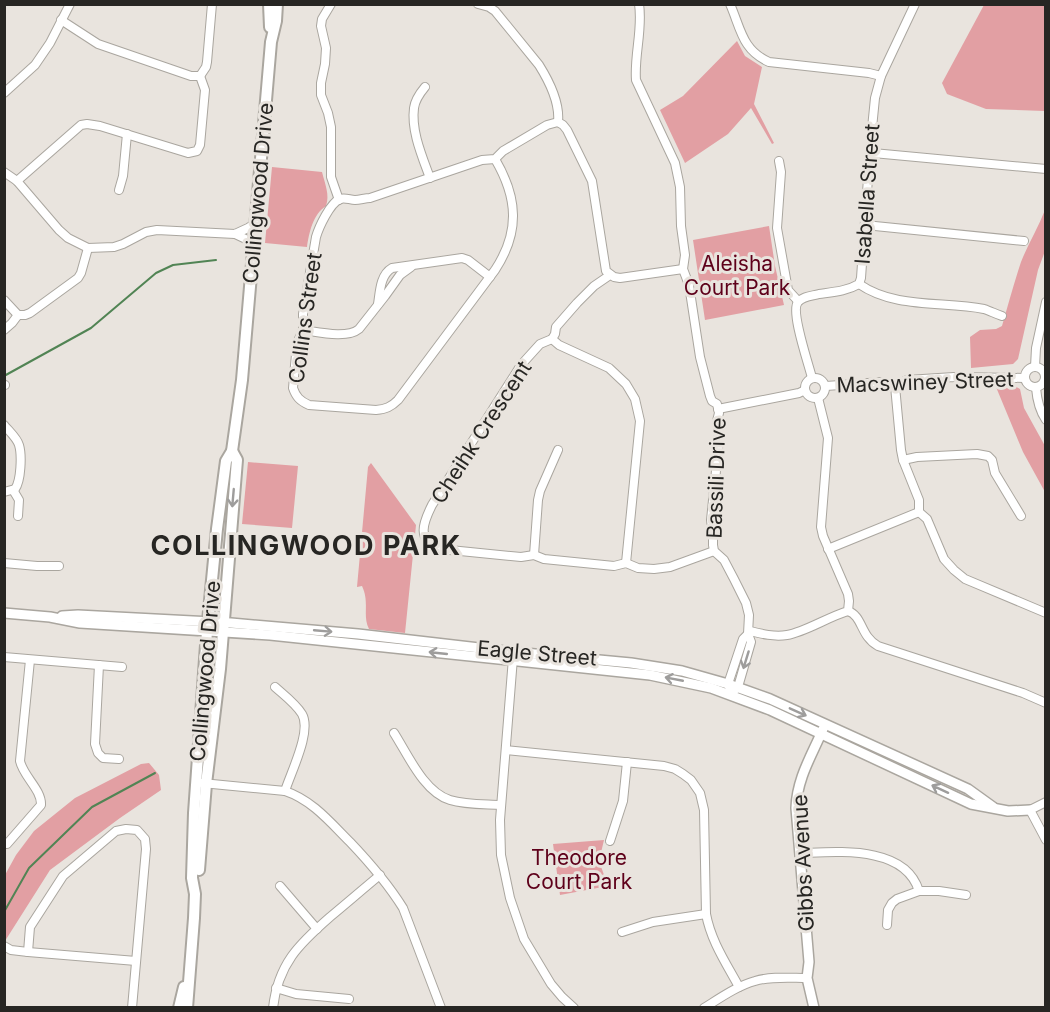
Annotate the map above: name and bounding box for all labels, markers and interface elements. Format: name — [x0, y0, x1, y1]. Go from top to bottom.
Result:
street label: Collingwood Drive — [238, 102, 278, 284]
street label: Isabella Street — [850, 123, 884, 265]
street label: Collins Street — [283, 251, 327, 385]
park label: Aleisha Court Park — [684, 251, 791, 300]
street label: Cheihk Crescent — [426, 356, 536, 508]
street label: Macswiney Street — [836, 366, 1014, 398]
street label: Bassili Drive — [701, 417, 731, 539]
one-way arrow — [228, 487, 239, 507]
district label: COLLINGWOOD PARK — [150, 529, 462, 562]
street label: Collingwood Drive — [185, 580, 225, 762]
one-way arrow — [312, 626, 332, 637]
street label: Eagle Street — [476, 635, 598, 671]
one-way arrow — [429, 647, 449, 658]
one-way arrow — [740, 650, 751, 669]
one-way arrow — [664, 673, 684, 684]
one-way arrow — [788, 706, 806, 718]
one-way arrow — [932, 783, 950, 795]
street label: Gibbs Avenue — [787, 794, 819, 932]
park label: Theodore Court Park — [526, 845, 633, 894]

